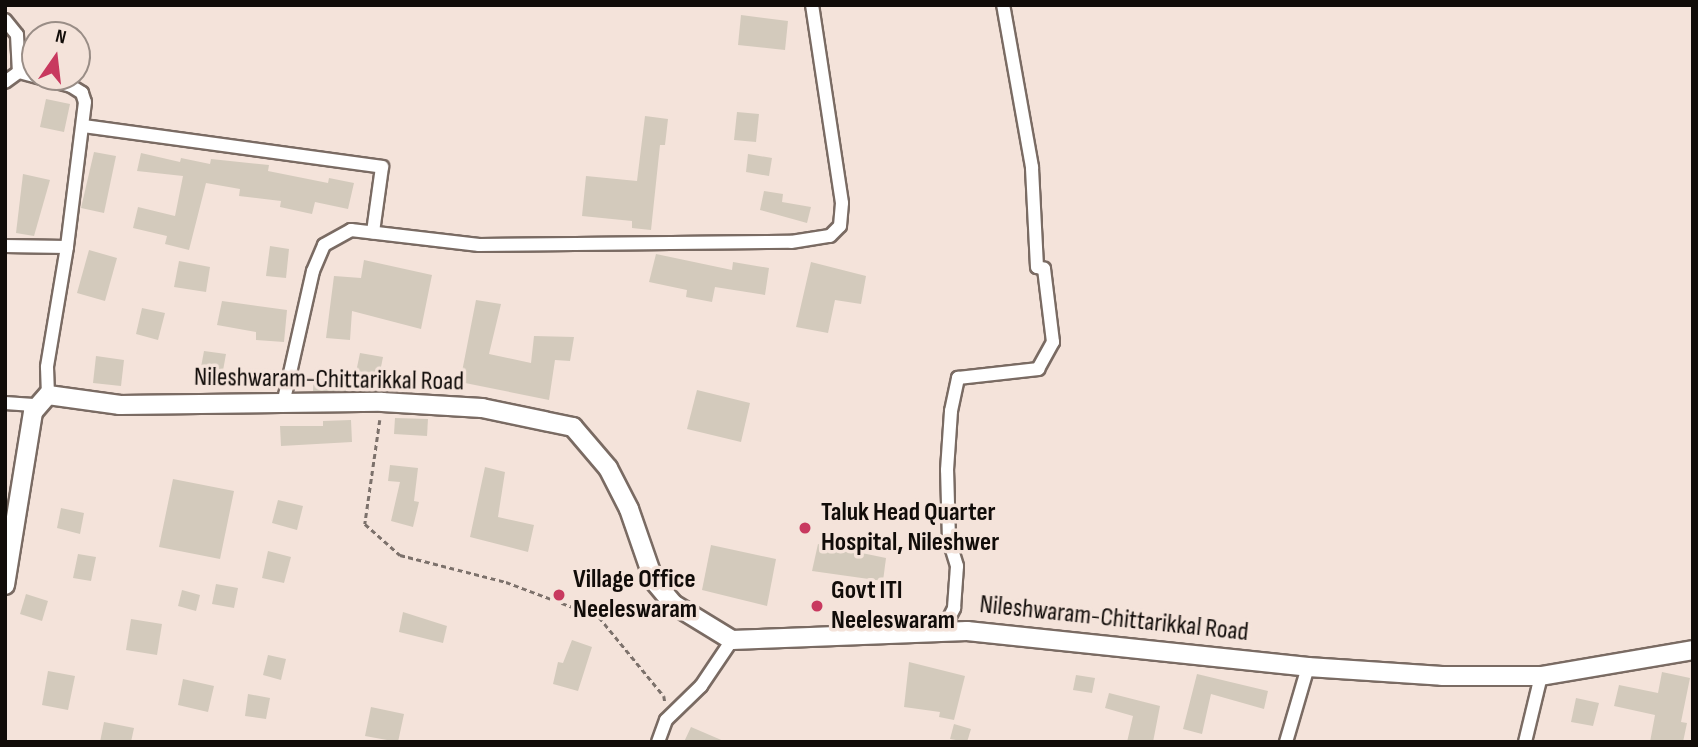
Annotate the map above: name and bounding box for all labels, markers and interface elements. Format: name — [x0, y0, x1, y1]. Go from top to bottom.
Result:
north arrow — [21, 21, 91, 91]
text: N — [53, 25, 68, 49]
street label: Nileshwaram-Chittarikkal Road — [194, 362, 464, 398]
place label: Taluk Head Quarter Hospital, Nileshwer — [821, 497, 999, 558]
marker: Taluk Head Quarter Hospital, Nileshwer — [795, 518, 815, 538]
place label: Village Office Neeleswaram — [573, 564, 697, 626]
place label: Govt ITI Neeleswaram — [831, 575, 955, 636]
marker: Village Office Neeleswaram — [551, 587, 567, 603]
street label: Nileshwaram-Chittarikkal Road — [978, 589, 1250, 649]
marker: Govt ITI Neeleswaram — [809, 598, 825, 614]

